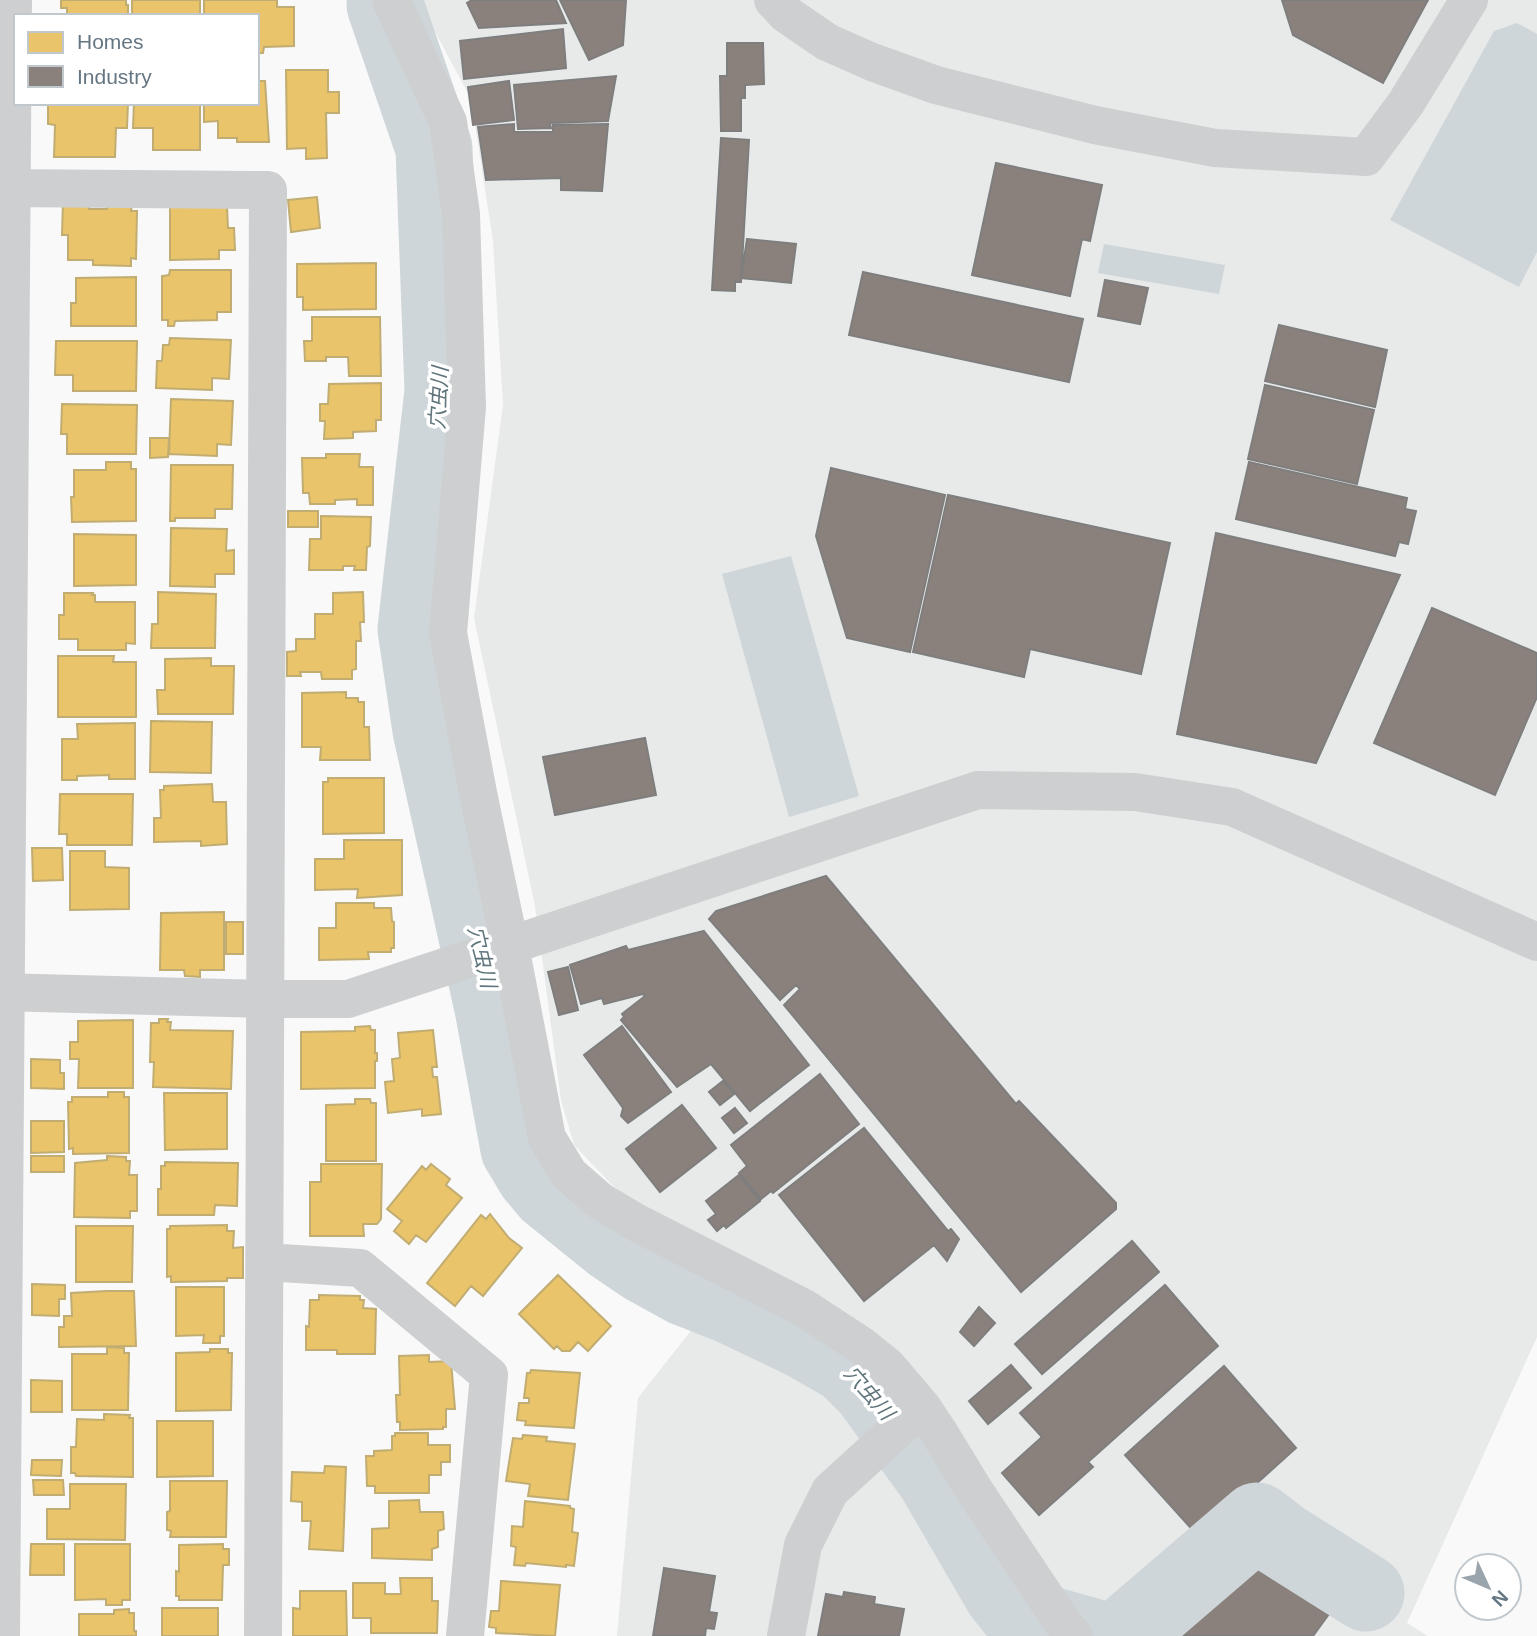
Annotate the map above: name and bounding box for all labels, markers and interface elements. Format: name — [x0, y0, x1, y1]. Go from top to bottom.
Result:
legend — [14, 14, 259, 105]
text: Homes — [77, 30, 144, 53]
text: Industry — [77, 65, 152, 88]
water label: 穴虫川 — [425, 364, 452, 430]
water label: 穴虫川 — [464, 924, 501, 992]
water label: 穴虫川 — [840, 1361, 900, 1425]
north arrow — [1453, 1552, 1523, 1622]
text: N — [1488, 1586, 1512, 1611]

